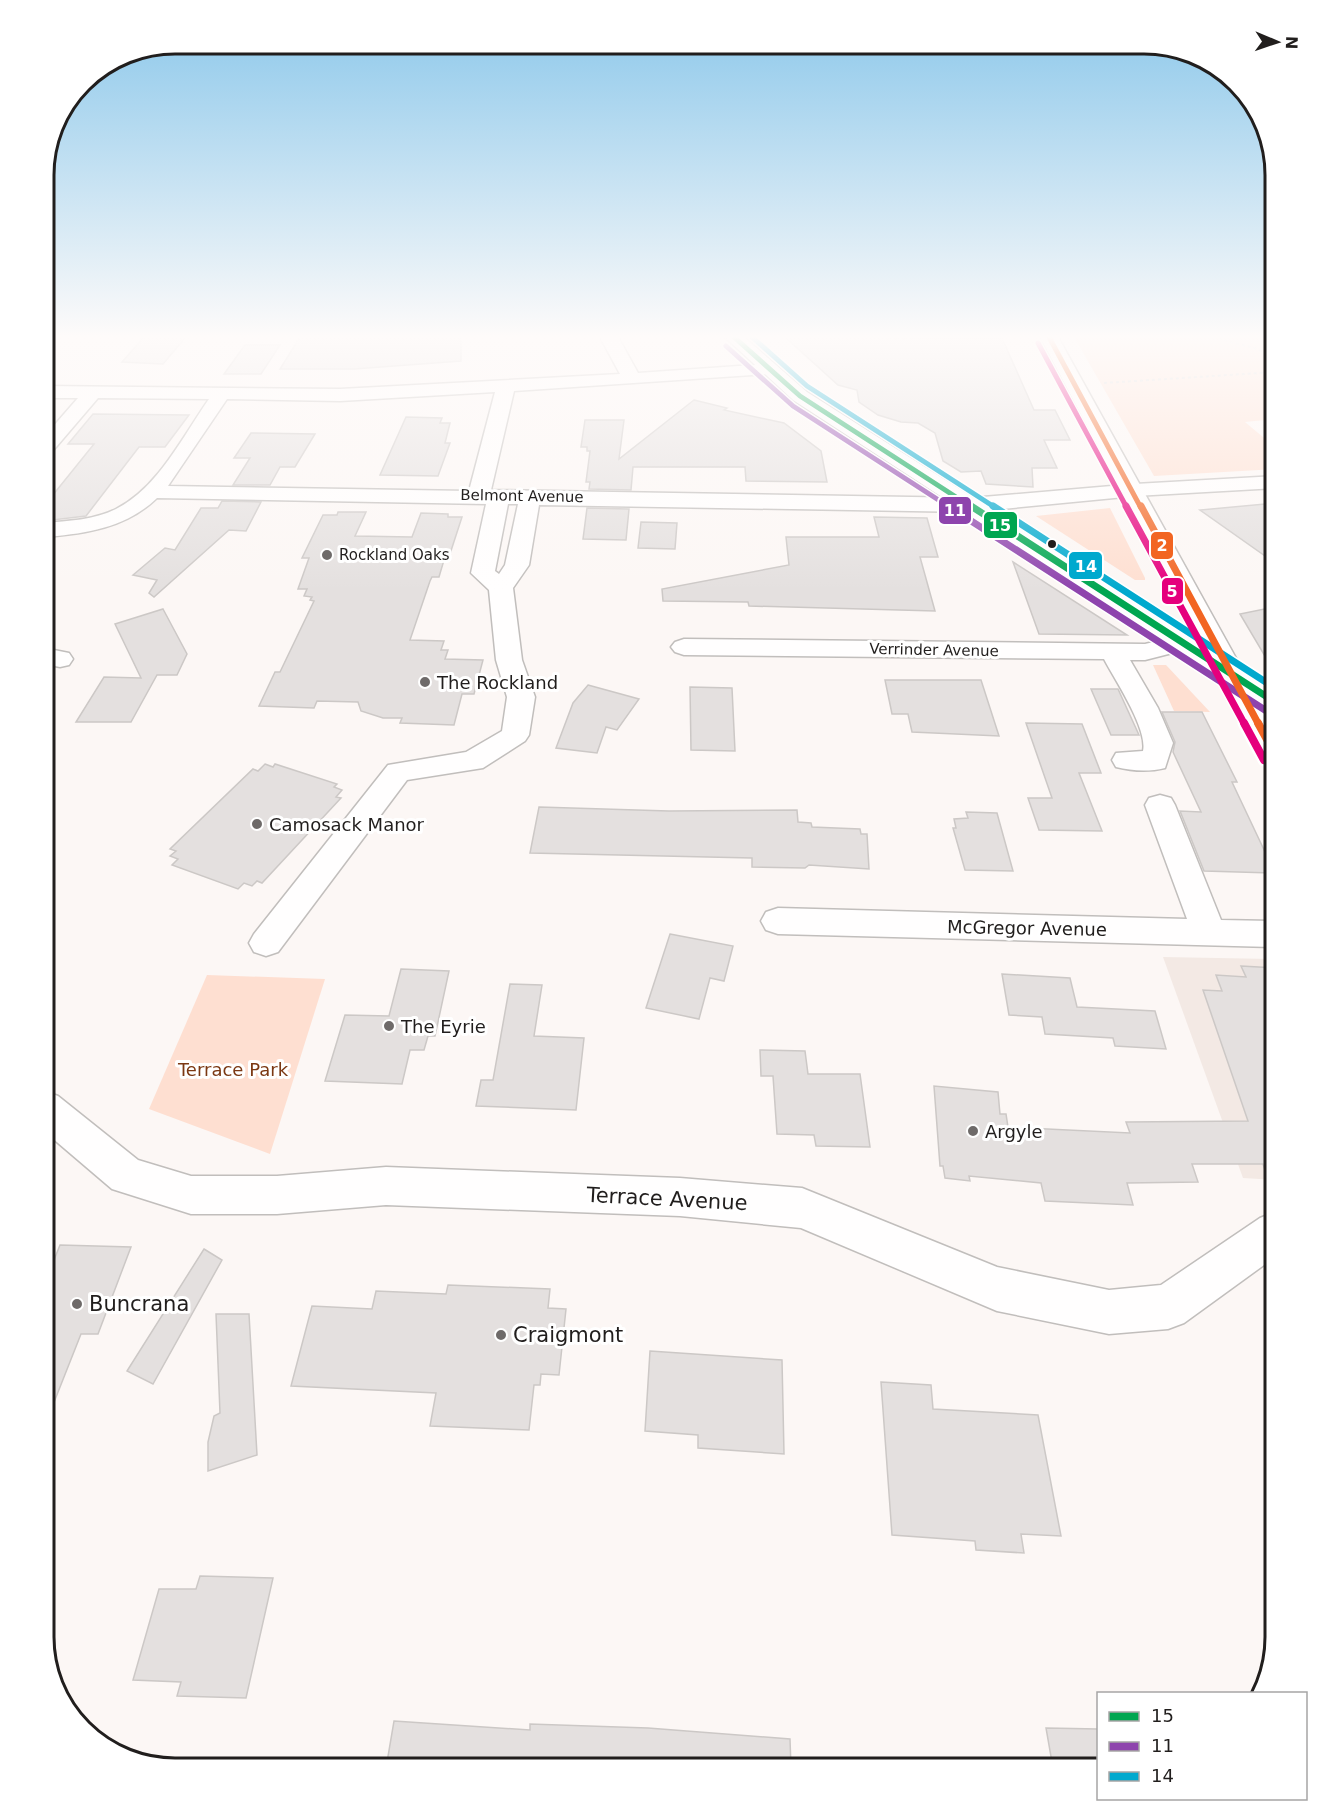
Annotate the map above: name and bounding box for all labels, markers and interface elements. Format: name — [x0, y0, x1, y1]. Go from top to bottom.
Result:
north arrow — [1247, 12, 1307, 72]
text: N — [1282, 35, 1301, 50]
street label: Belmont Avenue — [460, 486, 584, 506]
line badge: 11 — [938, 496, 972, 525]
text: 11 — [944, 501, 966, 520]
line badge: 15 — [983, 511, 1018, 539]
text: 15 — [989, 516, 1011, 535]
line badge: 2 — [1150, 531, 1174, 560]
text: 2 — [1156, 536, 1168, 555]
unlabelled marker — [1046, 538, 1058, 550]
place label: Rockland Oaks — [339, 546, 450, 564]
marker: Rockland Oaks — [320, 548, 334, 562]
line badge: 14 — [1068, 551, 1103, 580]
text: 14 — [1075, 557, 1097, 576]
line badge: 5 — [1161, 577, 1184, 605]
text: 5 — [1166, 582, 1178, 601]
street label: Verrinder Avenue — [869, 640, 999, 660]
place label: The Rockland — [436, 672, 558, 693]
marker: The Rockland — [418, 675, 432, 689]
place label: Camosack Manor — [269, 814, 425, 835]
marker: Camosack Manor — [250, 817, 264, 831]
street label: McGregor Avenue — [947, 916, 1107, 940]
place label: The Eyrie — [400, 1016, 486, 1037]
marker: The Eyrie — [382, 1019, 396, 1033]
park label: Terrace Park — [177, 1059, 289, 1080]
place label: Argyle — [985, 1121, 1043, 1142]
marker: Argyle — [966, 1124, 980, 1138]
street label: Terrace Avenue — [585, 1183, 748, 1215]
place label: Buncrana — [89, 1292, 189, 1316]
marker: Buncrana — [70, 1297, 84, 1311]
place label: Craigmont — [513, 1323, 623, 1347]
marker: Craigmont — [494, 1328, 508, 1342]
legend — [1097, 1692, 1307, 1800]
text: 15 — [1151, 1705, 1174, 1726]
text: 11 — [1151, 1735, 1174, 1756]
text: 14 — [1151, 1765, 1174, 1786]

